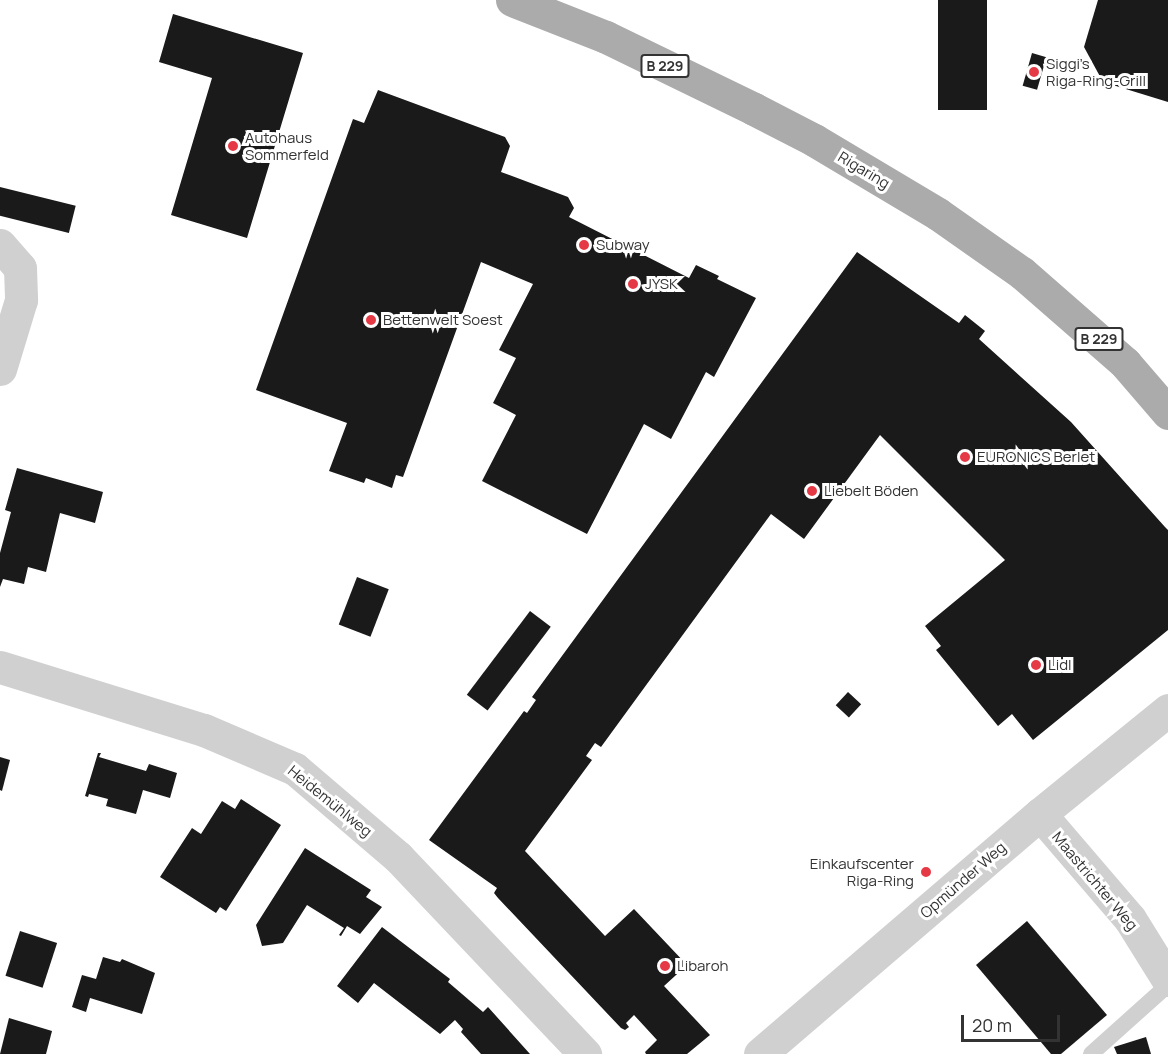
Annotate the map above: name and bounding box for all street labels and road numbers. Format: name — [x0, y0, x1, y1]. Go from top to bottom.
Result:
road number: B 229 — [640, 55, 690, 77]
street label: Rigaring — [835, 148, 893, 192]
road number: B 229 — [1074, 328, 1124, 350]
street label: Heidemühlweg — [284, 762, 376, 840]
street label: Maastrichter Weg — [1049, 828, 1141, 934]
street label: Opmünder Weg — [917, 838, 1009, 922]

